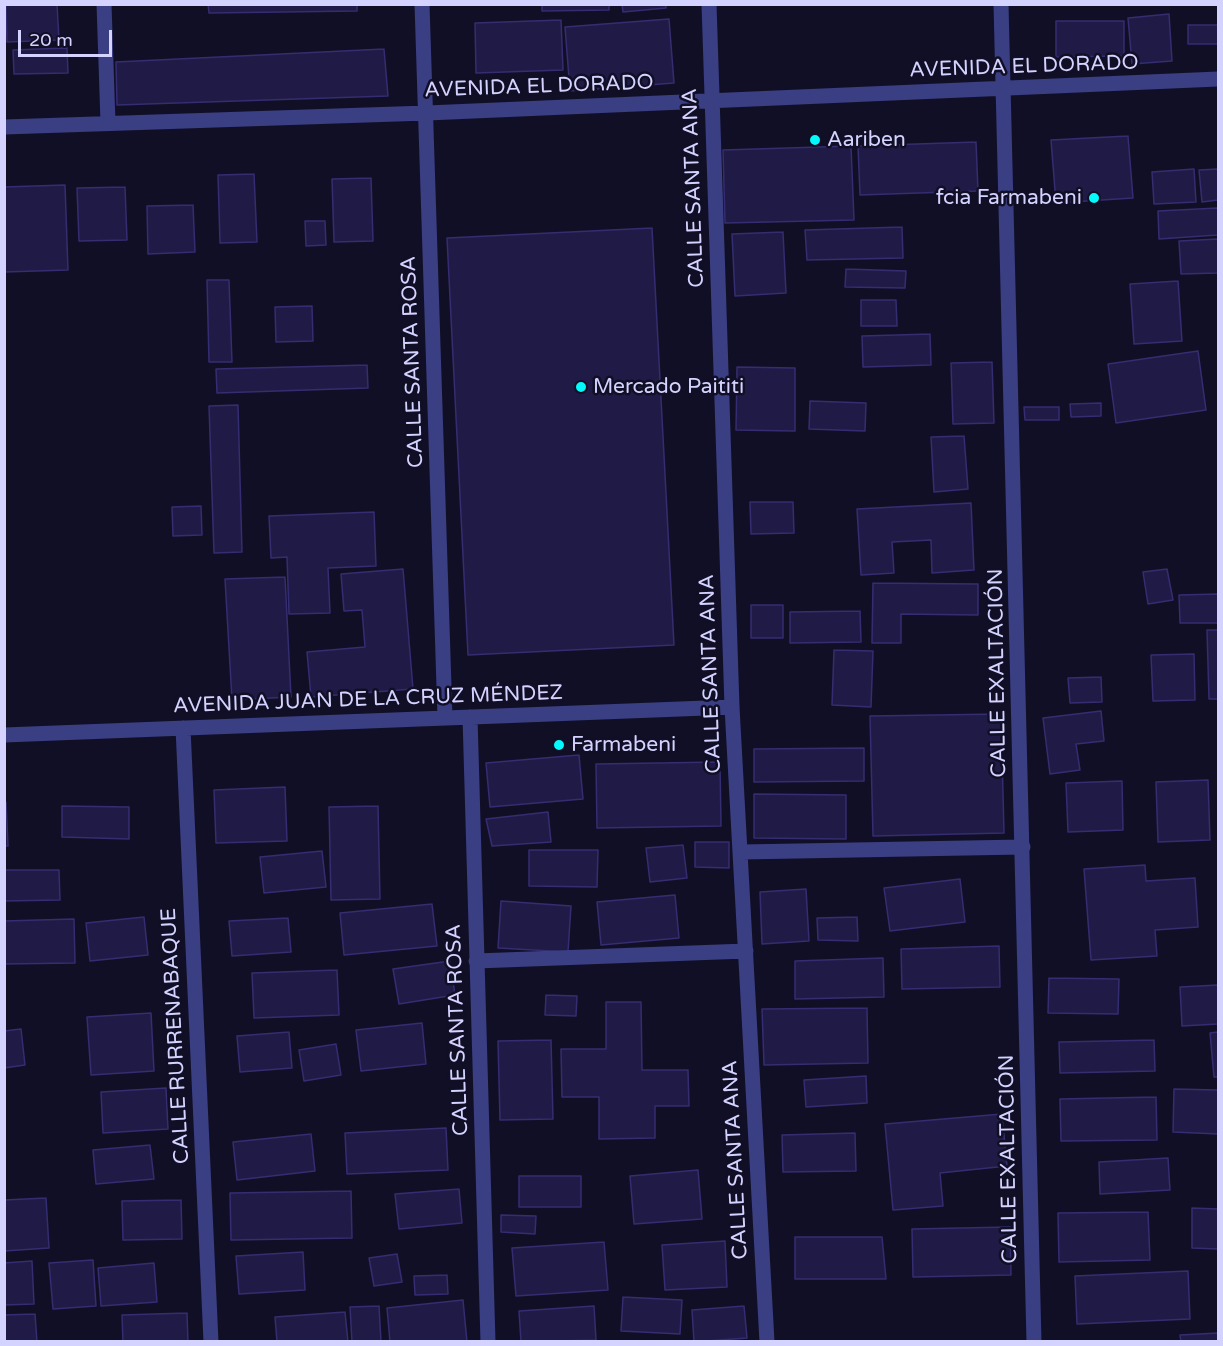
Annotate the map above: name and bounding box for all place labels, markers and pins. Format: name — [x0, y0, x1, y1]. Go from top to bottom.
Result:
place label: Aariben — [827, 127, 906, 153]
marker: Aariben — [808, 133, 822, 147]
place label: fcia Farmabeni — [936, 185, 1082, 211]
marker: fcia Farmabeni — [1087, 191, 1101, 205]
place label: Mercado Paititi — [593, 374, 744, 400]
marker: Mercado Paititi — [574, 380, 588, 394]
place label: Farmabeni — [571, 732, 676, 758]
marker: Farmabeni — [552, 738, 566, 752]

